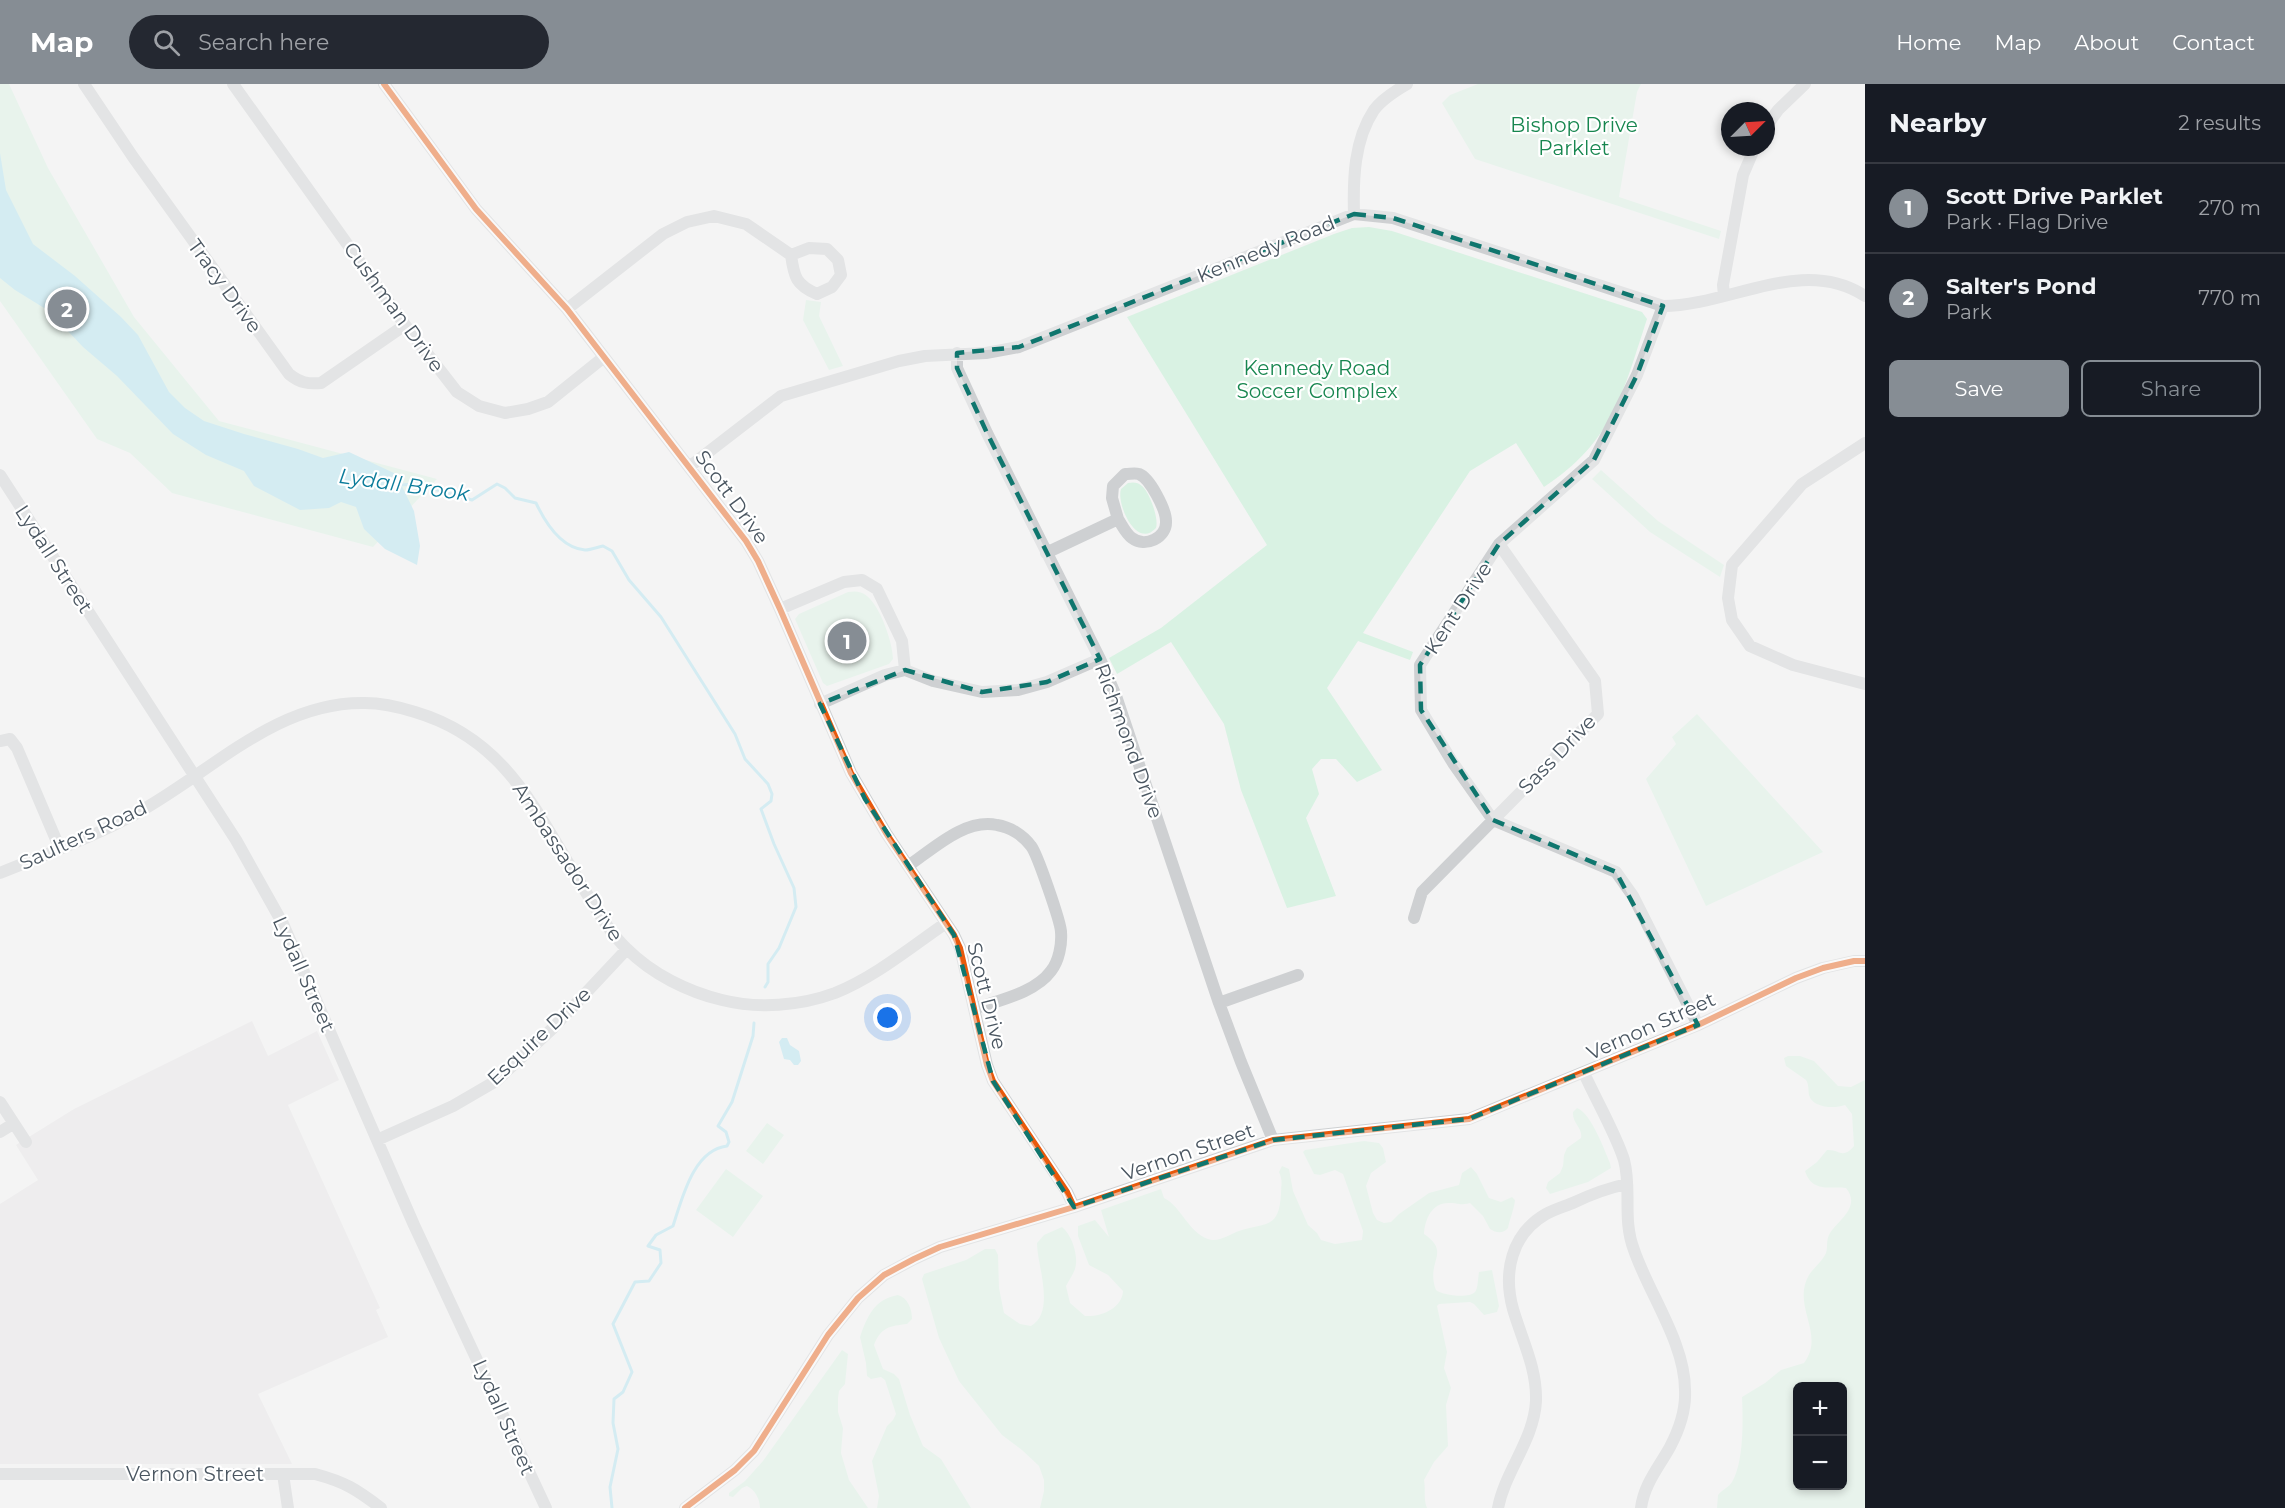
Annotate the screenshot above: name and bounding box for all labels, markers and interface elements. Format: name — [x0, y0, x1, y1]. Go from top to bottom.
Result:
search box — [129, 15, 549, 69]
text: Map — [30, 25, 93, 59]
icon: search — [150, 26, 183, 59]
text: Search here — [198, 29, 329, 56]
text: Home — [1896, 30, 1961, 55]
text: Map — [1994, 30, 2041, 55]
text: About — [2074, 30, 2139, 55]
text: Contact — [2172, 30, 2255, 55]
north arrow — [1721, 102, 1775, 156]
text: Nearby — [1889, 107, 1986, 139]
text: 2 results — [2178, 111, 2261, 135]
park label: Bishop Drive Parklet — [1510, 113, 1638, 160]
text: Scott Drive Parklet — [1946, 183, 2163, 210]
text: 1 — [1905, 196, 1912, 220]
text: 270 m — [2199, 196, 2261, 220]
street label: Kennedy Road — [1193, 210, 1339, 288]
text: Park · Flag Drive — [1946, 210, 2108, 234]
street label: Tracy Drive — [183, 235, 267, 337]
street label: Cushman Drive — [339, 237, 449, 377]
text: Salter's Pond — [1946, 273, 2097, 300]
pin: 2 — [48, 286, 86, 332]
text: 2 — [1903, 286, 1914, 310]
text: 770 m — [2198, 286, 2261, 310]
text: Park — [1946, 300, 1992, 324]
park label: Kennedy Road Soccer Complex — [1236, 356, 1398, 403]
button: Save — [1889, 360, 2069, 417]
button: Share — [2081, 360, 2261, 417]
street label: Scott Drive — [690, 446, 774, 548]
water label: Lydall Brook — [337, 463, 472, 506]
street label: Lydall Street — [10, 500, 98, 618]
street label: Kent Drive — [1419, 557, 1497, 659]
pin: 1 — [828, 618, 866, 664]
street label: Richmond Drive — [1090, 660, 1168, 822]
street label: Sass Drive — [1513, 709, 1601, 799]
street label: Ambassador Drive — [508, 778, 628, 946]
street label: Saulters Road — [15, 795, 151, 875]
street label: Lydall Street — [268, 912, 340, 1036]
street label: Scott Drive — [962, 940, 1012, 1052]
street label: Esquire Drive — [482, 982, 596, 1090]
street label: Vernon Street — [1583, 987, 1719, 1065]
your location — [873, 1003, 902, 1032]
street label: Vernon Street — [1119, 1118, 1257, 1186]
street label: Lydall Street — [468, 1355, 540, 1479]
map controls — [1793, 1382, 1847, 1490]
button: + — [1793, 1382, 1847, 1436]
button: − — [1793, 1436, 1847, 1490]
street label: Vernon Street — [126, 1462, 264, 1486]

